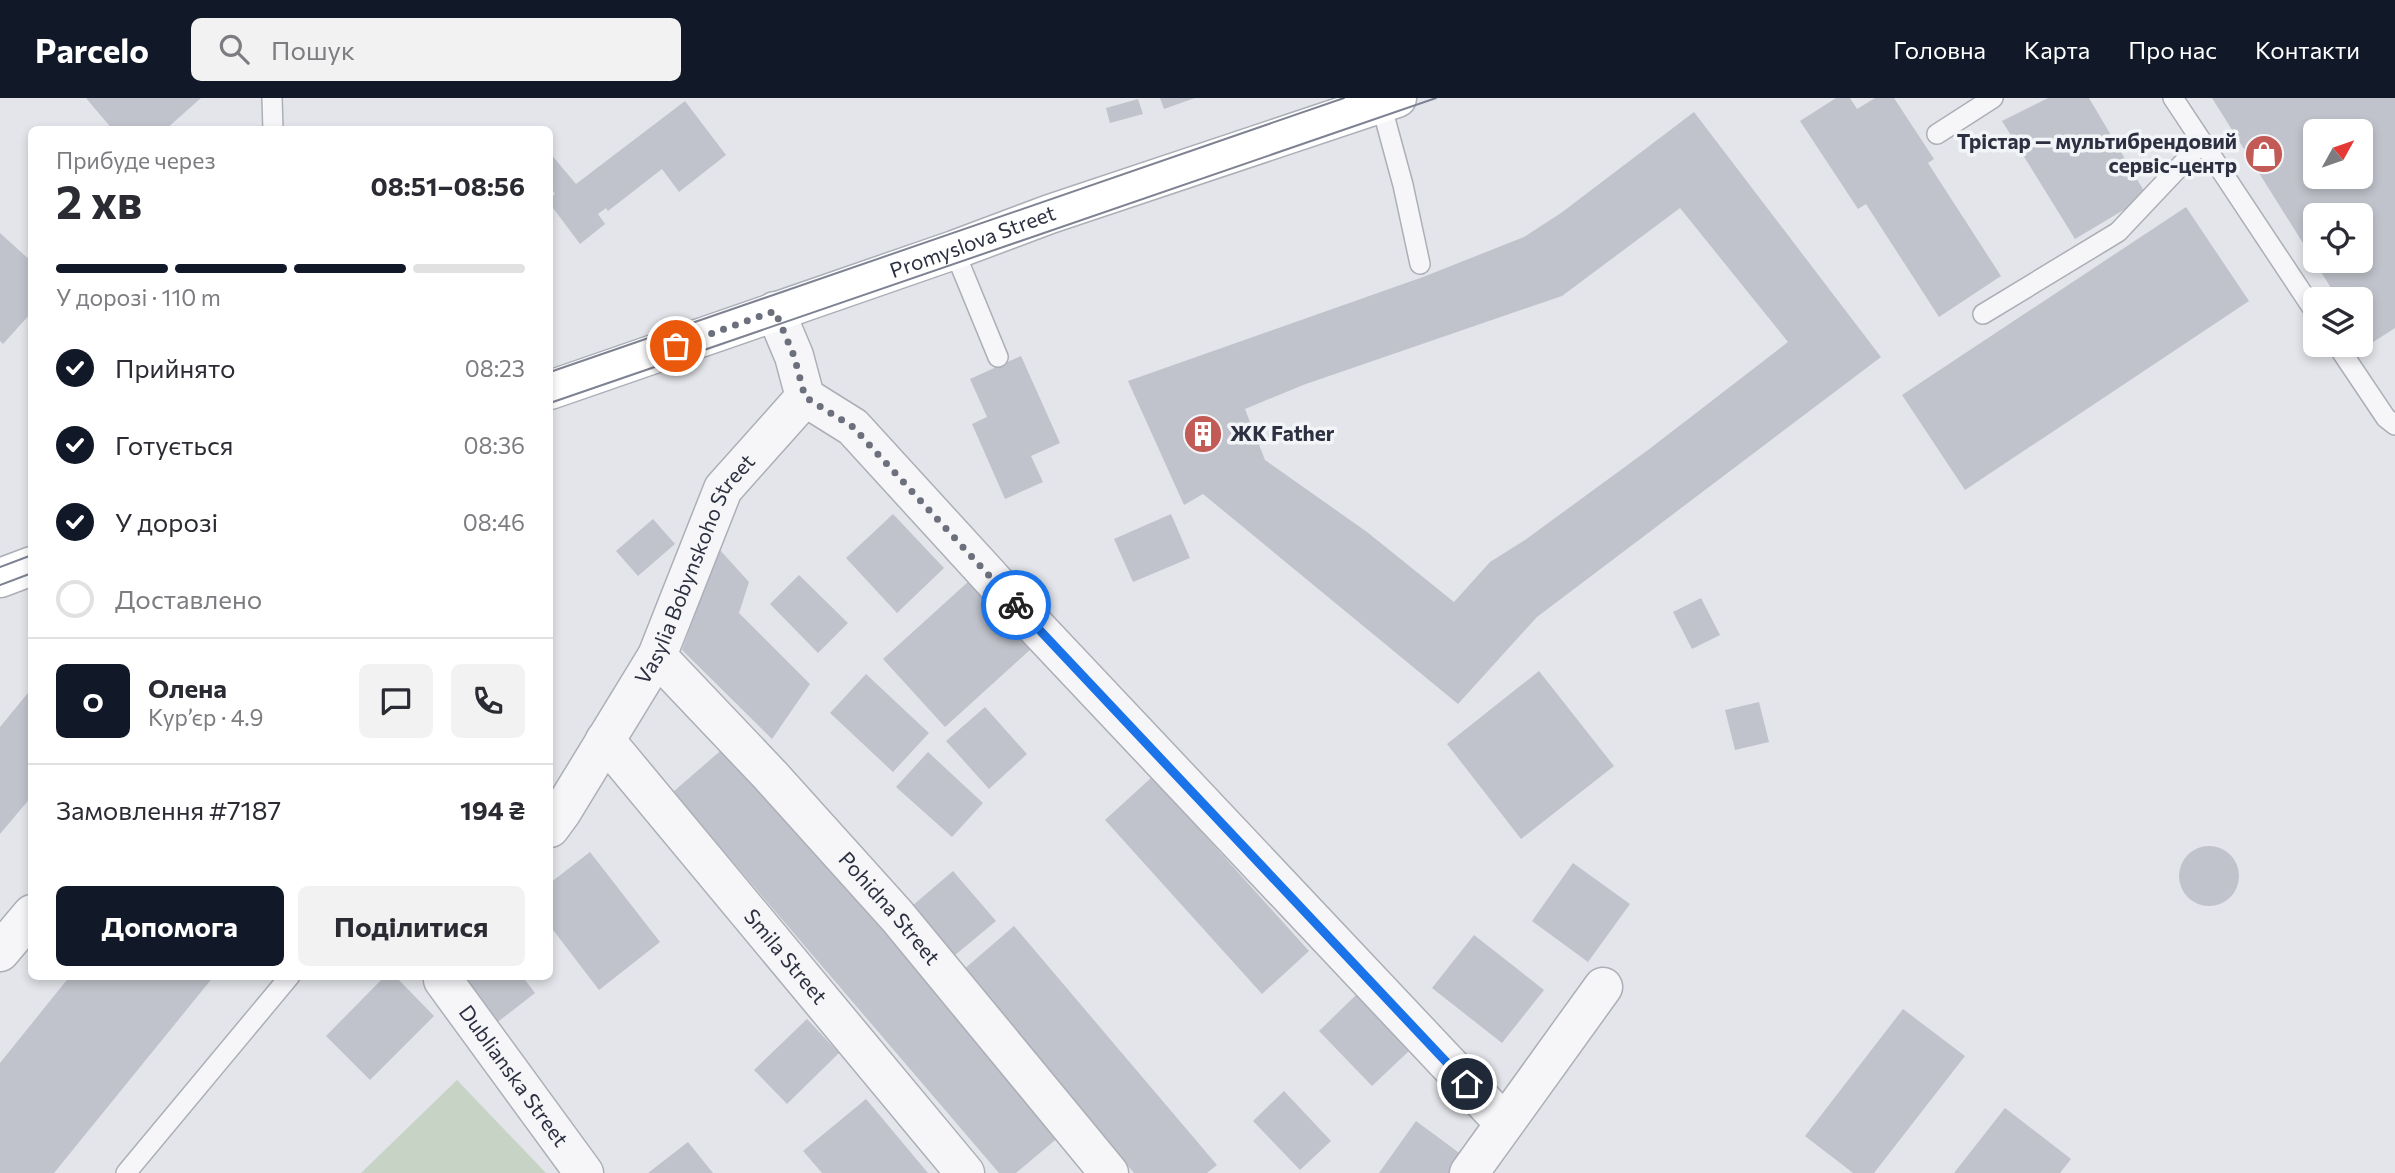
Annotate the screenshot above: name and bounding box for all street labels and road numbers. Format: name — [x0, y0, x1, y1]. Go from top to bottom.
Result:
street label: Promyslova Street — [886, 199, 1058, 282]
street label: Vasylia Bobynskoho Street — [629, 448, 759, 688]
street label: Pohidna Street — [834, 846, 946, 969]
street label: Smila Street — [740, 903, 833, 1008]
street label: Dublianska Street — [455, 1000, 574, 1151]

